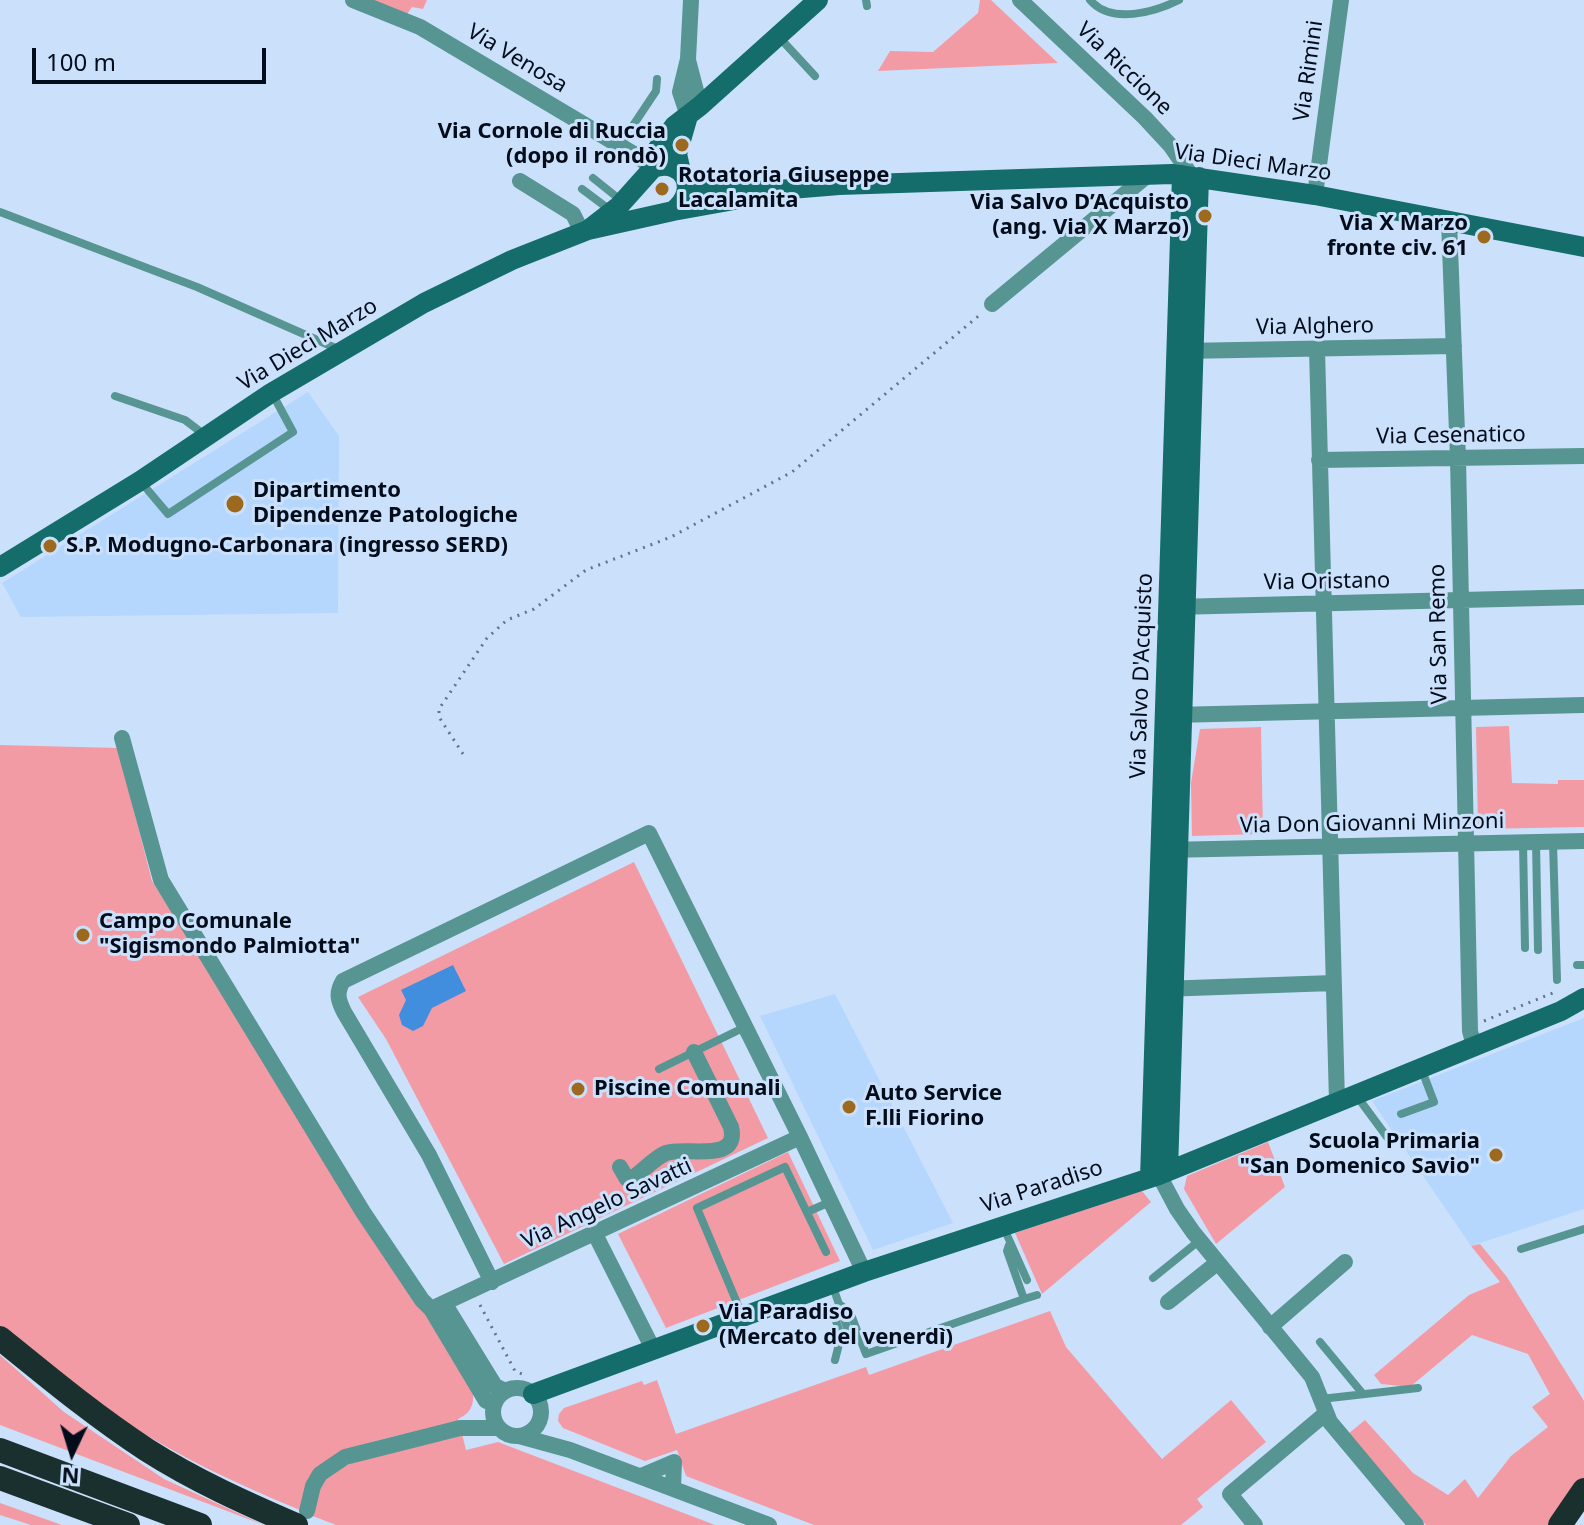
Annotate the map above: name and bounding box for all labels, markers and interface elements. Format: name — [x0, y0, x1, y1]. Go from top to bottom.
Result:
street label: Via Riccione — [1071, 17, 1177, 121]
street label: Via Venosa — [462, 19, 572, 99]
street label: Via Rimini — [1289, 19, 1329, 123]
scale bar — [36, 32, 270, 82]
text: 100 m — [46, 45, 116, 78]
place label: Via Cornole di Ruccia (dopo il rondò) — [438, 119, 666, 170]
marker: Via Cornole di Ruccia (dopo il rondò) — [673, 136, 691, 154]
street label: Via Dieci Marzo — [1173, 139, 1333, 187]
place label: Rotatoria Giuseppe Lacalamita — [678, 163, 889, 214]
marker: Rotatoria Giuseppe Lacalamita — [653, 180, 671, 198]
place label: Via Salvo D’Acquisto (ang. Via X Marzo) — [970, 190, 1189, 242]
marker: Via Salvo D’Acquisto (ang. Via X Marzo) — [1196, 207, 1214, 225]
place label: Via X Marzo fronte civ. 61 — [1327, 211, 1468, 262]
marker: Via X Marzo fronte civ. 61 — [1475, 228, 1493, 246]
street label: Via Dieci Marzo — [233, 293, 383, 397]
street label: Via Alghero — [1256, 313, 1374, 341]
street label: Via Cesenatico — [1376, 421, 1526, 451]
place label: Dipartimento Dipendenze Patologiche — [253, 478, 518, 530]
marker: Dipartimento Dipendenze Patologiche — [224, 493, 246, 515]
place label: S.P. Modugno-Carbonara (ingresso SERD) — [66, 533, 508, 559]
marker: S.P. Modugno-Carbonara (ingresso SERD) — [41, 537, 59, 555]
street label: Via San Remo — [1425, 563, 1453, 705]
street label: Via Oristano — [1263, 568, 1391, 596]
street label: Via Salvo D'Acquisto — [1125, 573, 1159, 779]
street label: Via Don Giovanni Minzoni — [1240, 808, 1504, 840]
place label: Campo Comunale "Sigismondo Palmiotta" — [99, 909, 360, 960]
marker: Campo Comunale "Sigismondo Palmiotta" — [74, 926, 92, 944]
place label: Piscine Comunali — [594, 1076, 781, 1102]
marker: Piscine Comunali — [569, 1080, 587, 1098]
place label: Auto Service F.lli Fiorino — [865, 1081, 1002, 1132]
marker: Auto Service F.lli Fiorino — [840, 1098, 858, 1116]
place label: Scuola Primaria "San Domenico Savio" — [1239, 1129, 1480, 1180]
marker: Scuola Primaria "San Domenico Savio" — [1487, 1146, 1505, 1164]
street label: Via Angelo Savatti — [518, 1153, 696, 1255]
street label: Via Paradiso — [978, 1155, 1106, 1219]
place label: Via Paradiso (Mercato del venerdì) — [719, 1300, 953, 1352]
marker: Via Paradiso (Mercato del venerdì) — [694, 1317, 712, 1335]
north arrow — [32, 1413, 112, 1493]
text: N — [60, 1461, 80, 1493]

